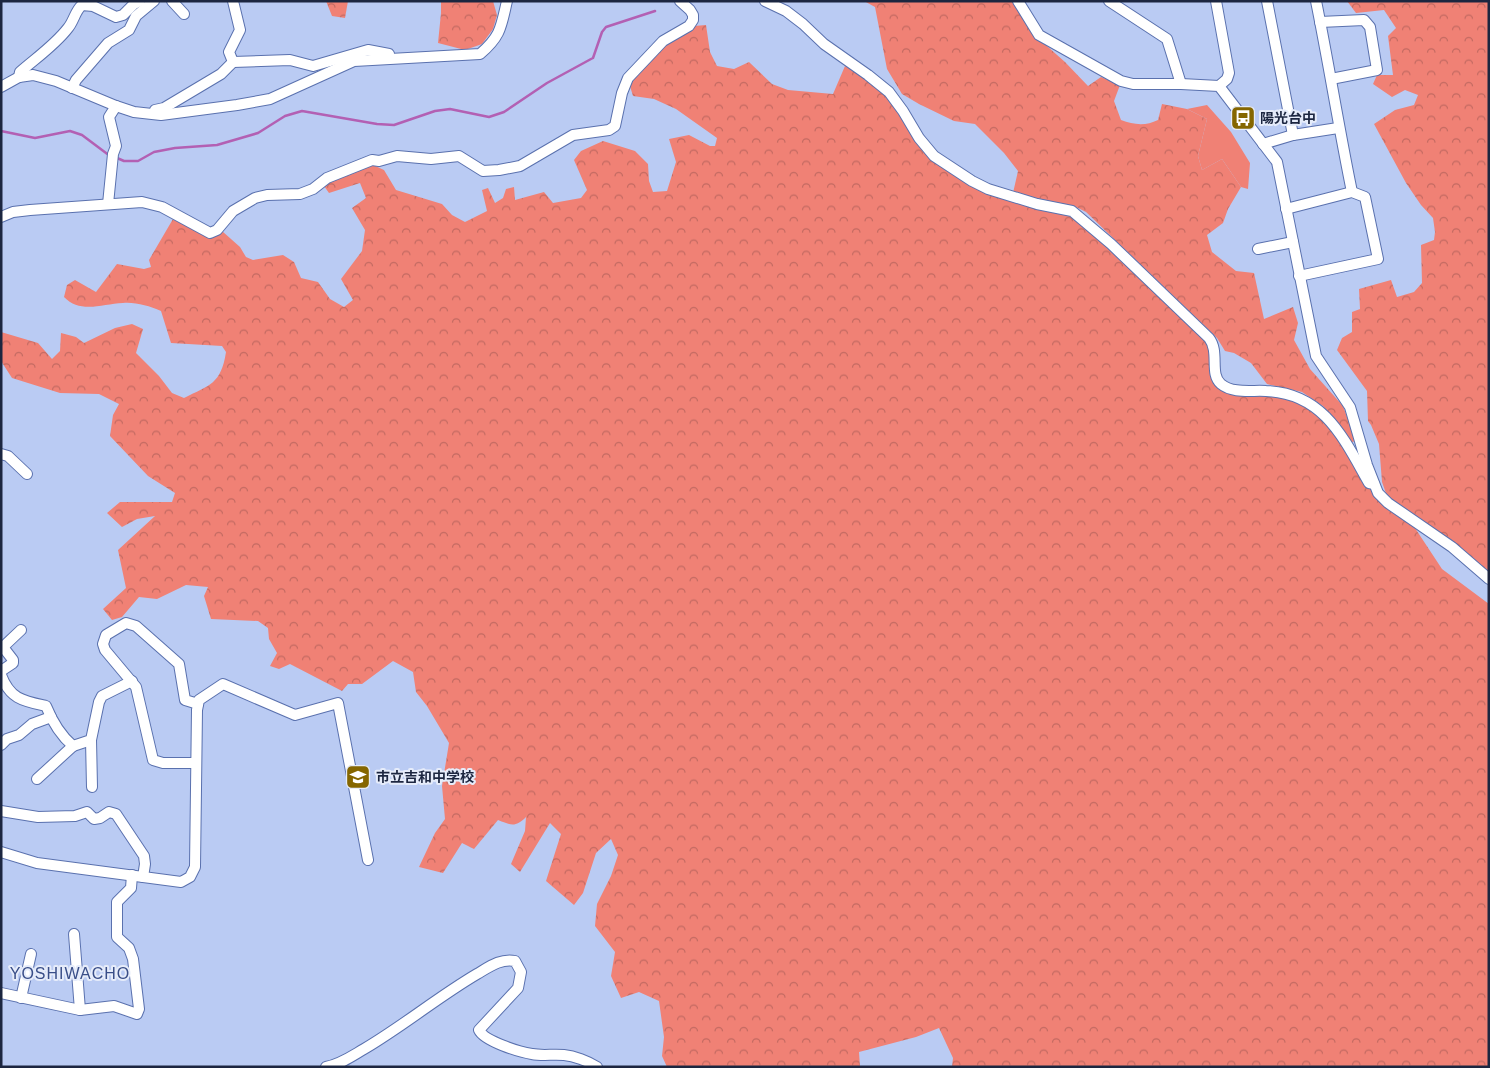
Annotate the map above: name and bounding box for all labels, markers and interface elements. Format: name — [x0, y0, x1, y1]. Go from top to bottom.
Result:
bus stop icon: 陽光台中 — [1230, 105, 1256, 131]
place label: 陽光台中 — [1260, 110, 1316, 126]
school or university icon: 市立吉和中学校 — [345, 764, 371, 790]
place label: 市立吉和中学校 — [376, 769, 474, 785]
district label: YOSHIWACHO — [10, 965, 130, 982]

